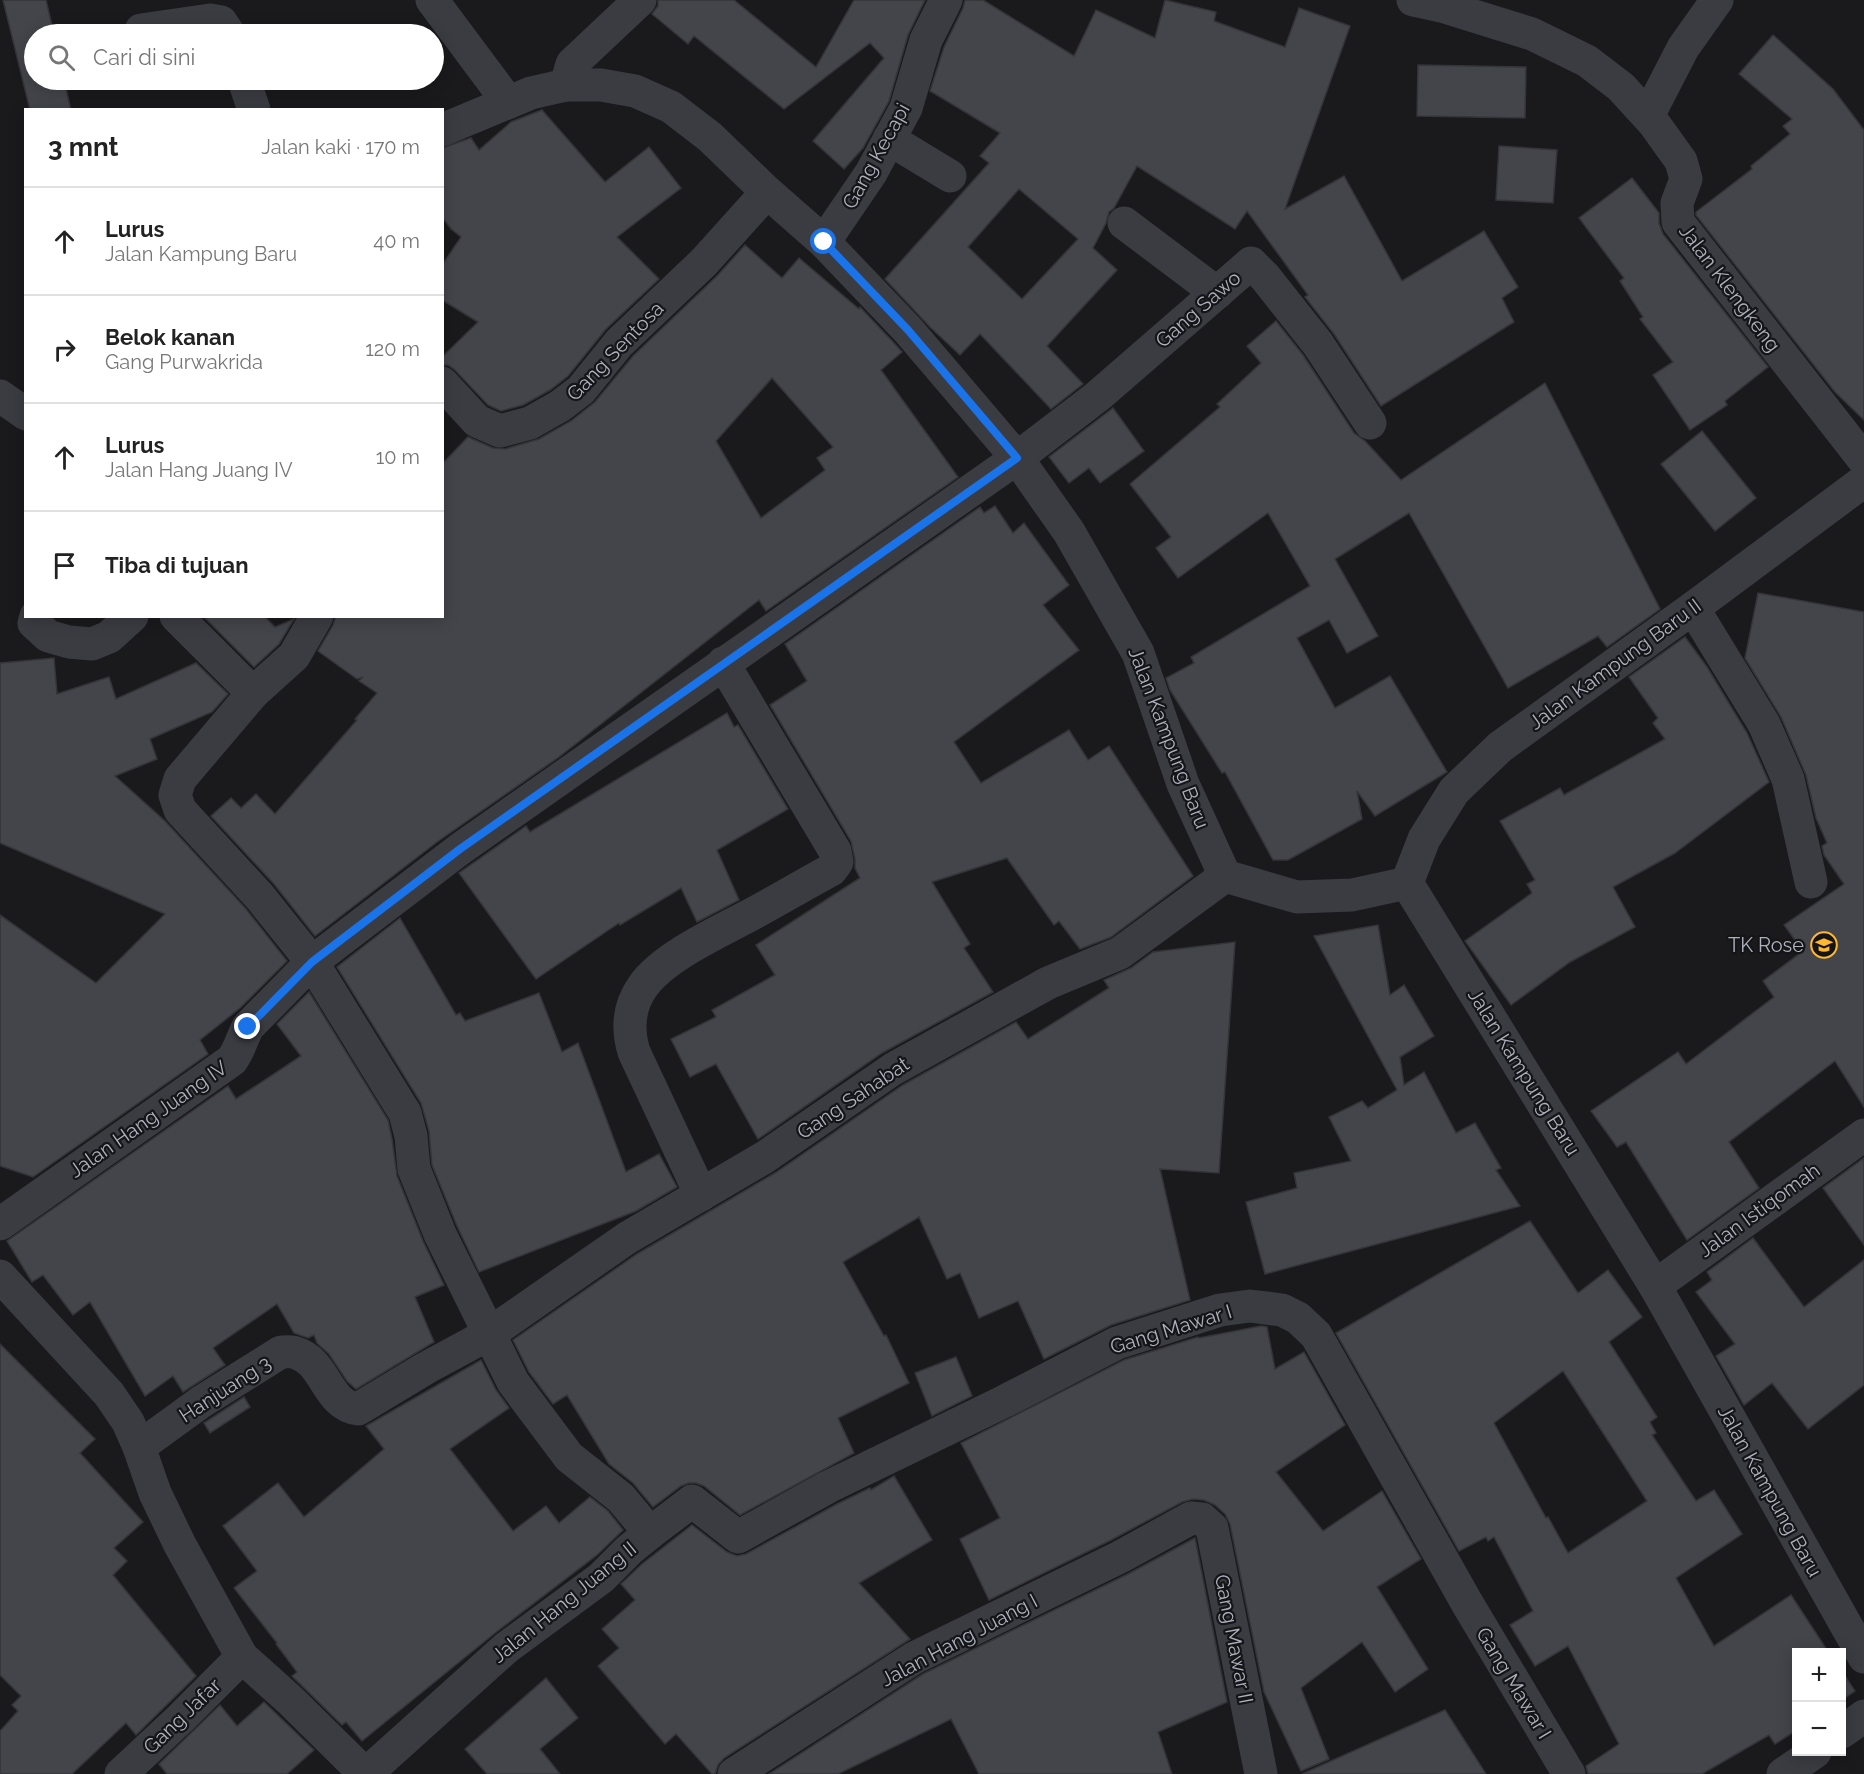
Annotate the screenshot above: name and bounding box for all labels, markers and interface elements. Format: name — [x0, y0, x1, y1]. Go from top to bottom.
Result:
search box — [24, 24, 444, 90]
icon: search — [45, 41, 78, 74]
text: Cari di sini — [93, 44, 195, 70]
street label: Gang Kecapi — [837, 99, 915, 213]
text: 3 mnt — [48, 132, 119, 162]
text: Jalan kaki · 170 m — [261, 135, 420, 159]
text: Lurus — [105, 216, 164, 242]
street label: Jalan Klengkeng — [1674, 220, 1786, 356]
icon: ahead — [48, 225, 81, 258]
route start — [810, 228, 836, 254]
text: 40 m — [373, 229, 420, 253]
text: Jalan Kampung Baru — [105, 242, 297, 266]
street label: Gang Sawo — [1151, 265, 1246, 352]
street label: Gang Sentosa — [562, 296, 668, 406]
text: Belok kanan — [105, 324, 235, 350]
icon: right — [48, 333, 81, 366]
text: 120 m — [365, 337, 420, 361]
text: Gang Purwakrida — [105, 350, 263, 374]
text: Lurus — [105, 432, 164, 458]
icon: ahead — [48, 441, 81, 474]
text: 10 m — [376, 445, 420, 469]
text: Jalan Hang Juang IV — [105, 458, 293, 482]
icon: arrive — [48, 549, 81, 582]
text: Tiba di tujuan — [105, 552, 248, 578]
street label: Jalan Kampung Baru II — [1524, 593, 1706, 735]
street label: Jalan Kampung Baru — [1123, 644, 1215, 832]
school or university icon: TK Rose — [1809, 930, 1839, 960]
place label: TK Rose — [1728, 933, 1804, 957]
street label: Jalan Kampung Baru — [1463, 984, 1585, 1160]
route end — [234, 1013, 260, 1039]
street label: Gang Sahabat — [792, 1052, 914, 1144]
street label: Jalan Hang Juang IV — [64, 1055, 232, 1183]
street label: Jalan Istiqomah — [1694, 1158, 1824, 1262]
street label: Gang Mawar I — [1107, 1299, 1235, 1359]
street label: Hanjuang 3 — [175, 1351, 275, 1427]
street label: Jalan Kampung Baru — [1713, 1401, 1827, 1581]
street label: Jalan Hang Juang II — [487, 1536, 641, 1668]
street label: Gang Mawar II — [1210, 1572, 1258, 1706]
street label: Jalan Hang Juang I — [877, 1589, 1041, 1691]
street label: Gang Mawar I — [1471, 1623, 1557, 1743]
map controls — [1792, 1648, 1846, 1756]
button: + — [1792, 1648, 1846, 1702]
street label: Gang Jafar — [138, 1673, 226, 1759]
button: − — [1792, 1702, 1846, 1756]

